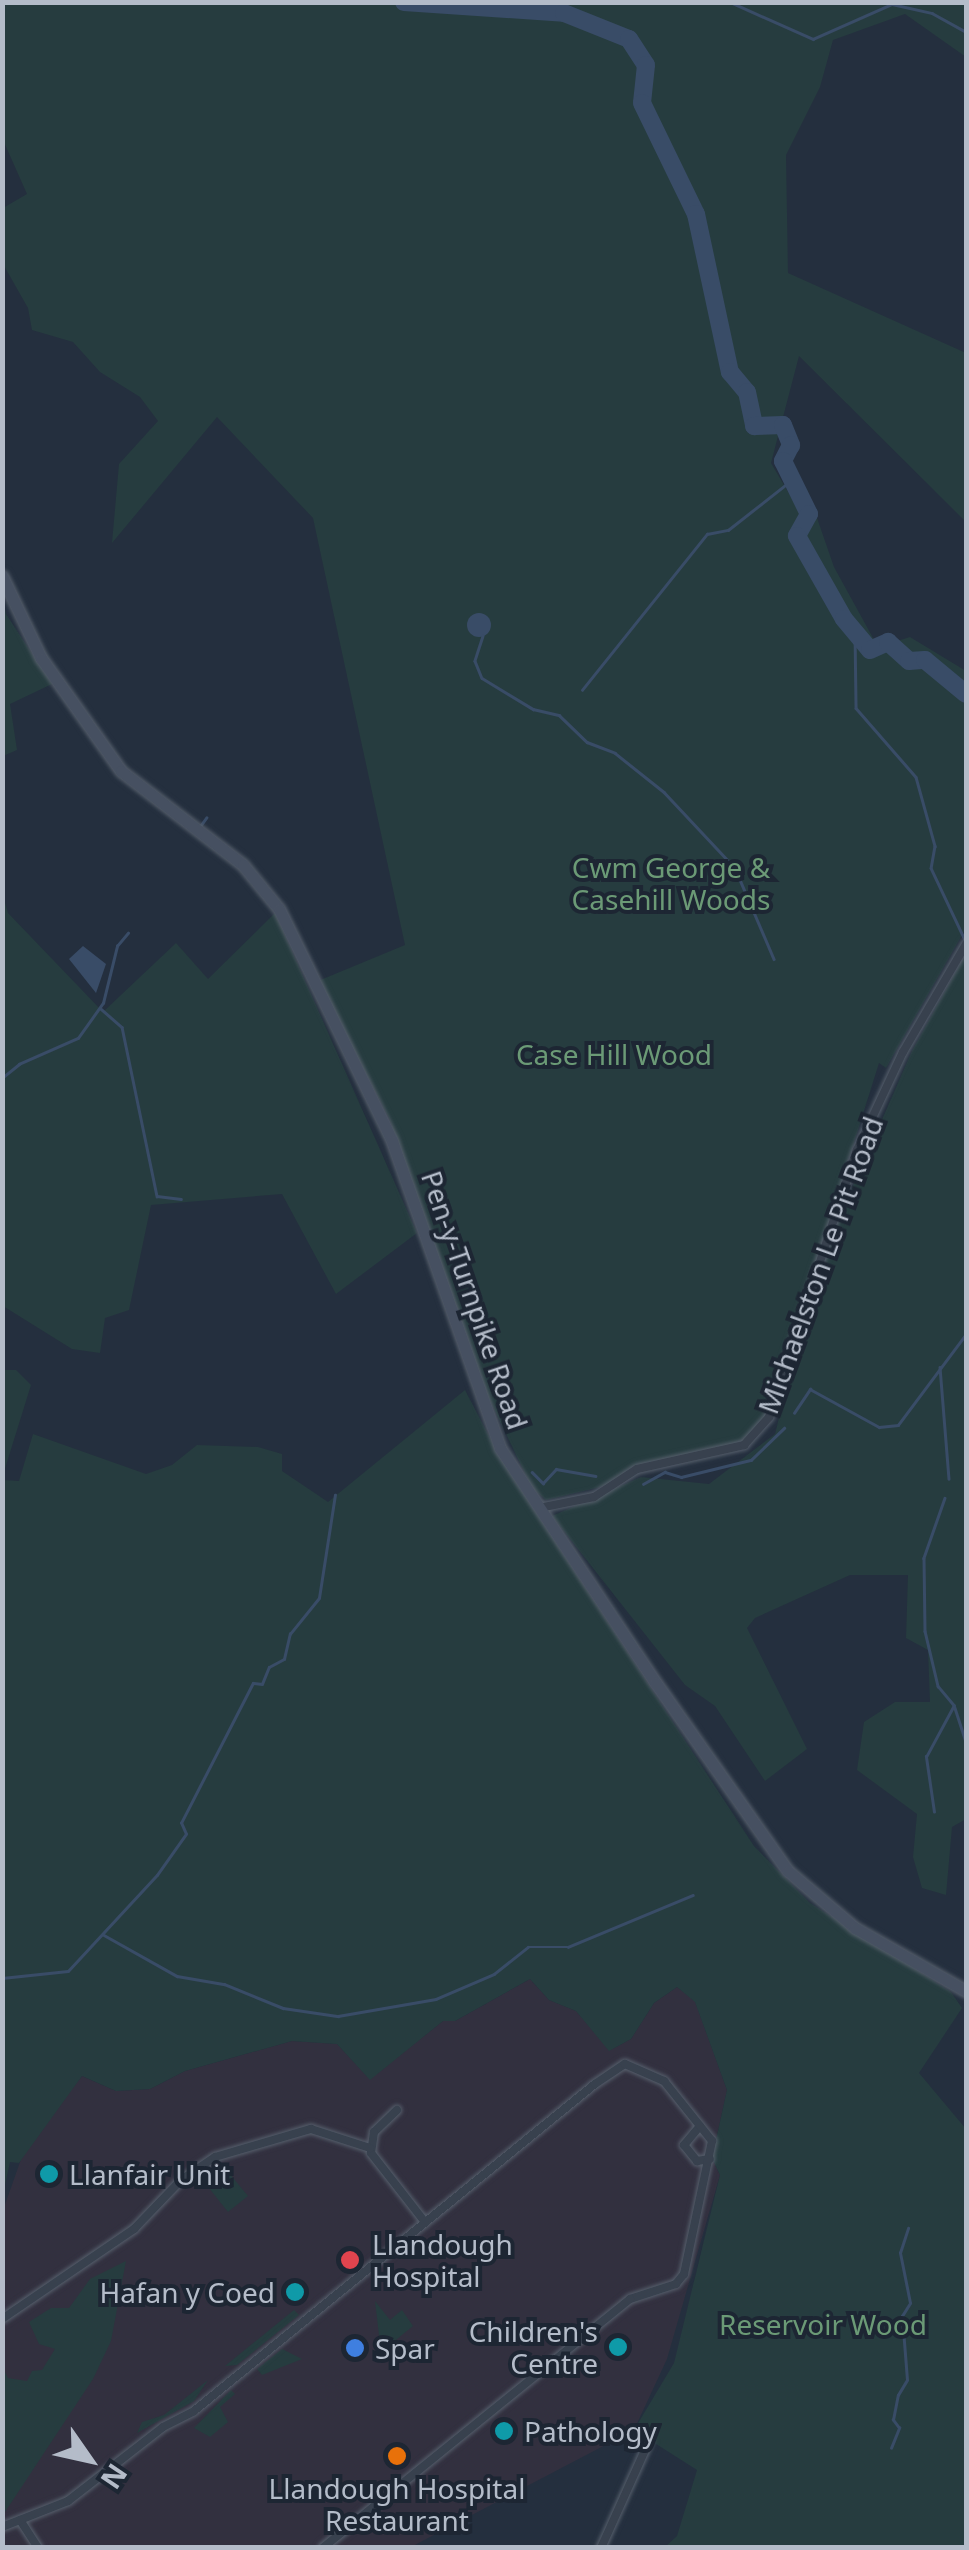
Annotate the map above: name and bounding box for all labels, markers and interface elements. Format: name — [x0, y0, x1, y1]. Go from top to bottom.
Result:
park label: Cwm George & Casehill Woods — [572, 850, 770, 916]
park label: Case Hill Wood — [516, 1037, 712, 1071]
street label: Michaelston Le Pit Road — [751, 1112, 889, 1418]
street label: Pen-y-Turnpike Road — [415, 1166, 535, 1434]
place label: Llanfair Unit — [69, 2157, 230, 2191]
marker: Llanfair Unit — [38, 2163, 60, 2185]
place label: Llandough Hospital — [372, 2227, 513, 2293]
marker: Llandough Hospital — [337, 2247, 363, 2273]
place label: Hafan y Coed — [99, 2275, 275, 2309]
marker: Hafan y Coed — [284, 2281, 306, 2303]
park label: Reservoir Wood — [719, 2307, 927, 2341]
place label: Children's Centre — [469, 2314, 598, 2380]
place label: Spar — [375, 2331, 435, 2365]
marker: Children's Centre — [607, 2336, 629, 2358]
marker: Spar — [344, 2337, 366, 2359]
north arrow — [40, 2410, 140, 2510]
place label: Pathology — [524, 2414, 657, 2448]
marker: Pathology — [493, 2420, 515, 2442]
marker: Llandough Hospital Restaurant — [386, 2445, 408, 2467]
text: N — [93, 2457, 137, 2497]
place label: Llandough Hospital Restaurant — [269, 2471, 525, 2537]

